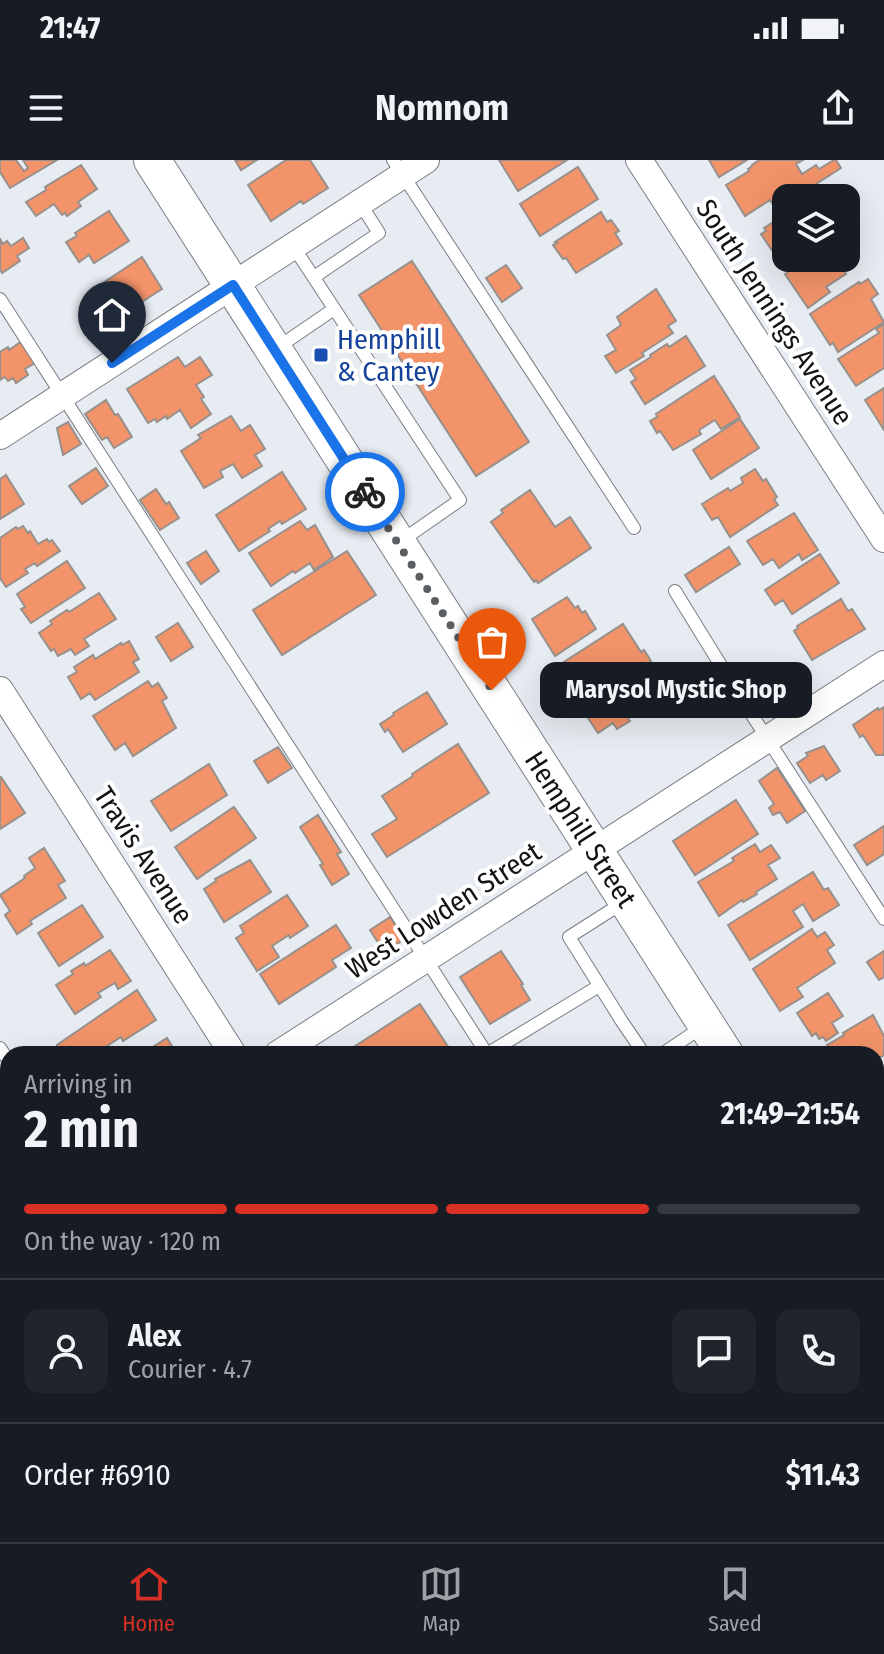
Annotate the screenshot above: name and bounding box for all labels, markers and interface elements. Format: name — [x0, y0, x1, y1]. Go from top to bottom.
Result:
text: 21:47 — [40, 10, 100, 46]
icon: menu — [24, 86, 68, 130]
text: Nomnom — [375, 86, 509, 130]
icon: share — [816, 86, 860, 130]
map controls — [772, 184, 860, 272]
button: layers — [772, 184, 860, 272]
street label: South Jennings Avenue — [689, 193, 860, 431]
pin — [78, 281, 146, 363]
icon: home — [90, 293, 134, 337]
place label: Hemphill & Cantey — [337, 323, 441, 388]
marker: Hemphill & Cantey — [312, 346, 330, 364]
courier — [325, 452, 405, 532]
icon: bike — [343, 470, 387, 514]
pin — [458, 608, 526, 690]
icon: bag — [470, 620, 514, 664]
callout: Marysol Mystic Shop — [540, 662, 812, 718]
text: Marysol Mystic Shop — [565, 674, 787, 705]
street label: Hemphill Street — [518, 745, 644, 914]
street label: Travis Avenue — [87, 781, 200, 930]
street label: West Lowden Street — [339, 835, 548, 986]
text: Arriving in — [24, 1069, 133, 1100]
text: 21:49–21:54 — [721, 1096, 860, 1132]
text: 2 min — [24, 1098, 139, 1161]
text: On the way · 120 m — [24, 1226, 221, 1257]
button: person — [24, 1309, 108, 1393]
button: chat — [672, 1309, 756, 1393]
button: phone — [776, 1309, 860, 1393]
text: Alex — [128, 1318, 181, 1354]
text: Courier · 4.7 — [128, 1354, 252, 1385]
text: Order #6910 — [24, 1457, 171, 1493]
text: $11.43 — [786, 1457, 860, 1493]
tab: Home — [122, 1562, 175, 1637]
tab: Map — [419, 1562, 463, 1637]
tab: Saved — [708, 1562, 762, 1637]

